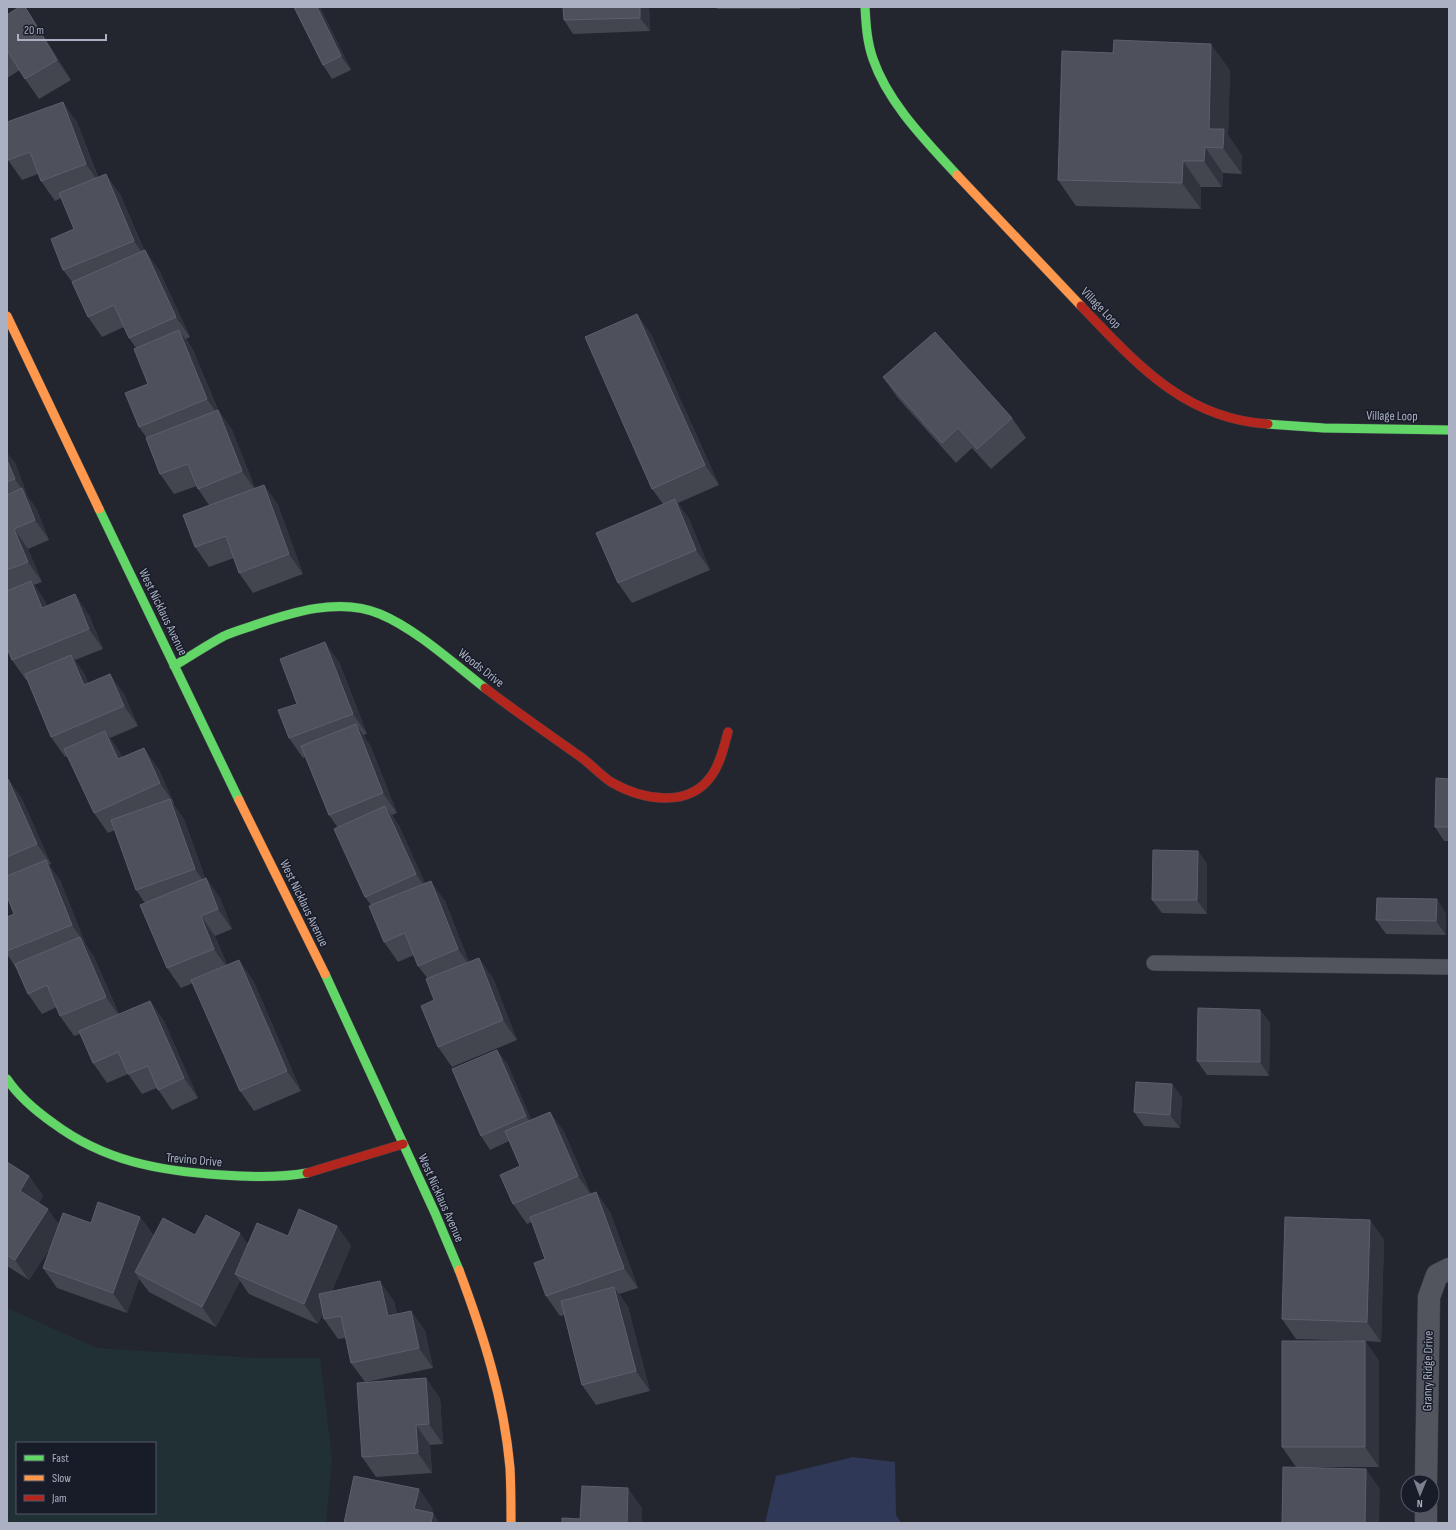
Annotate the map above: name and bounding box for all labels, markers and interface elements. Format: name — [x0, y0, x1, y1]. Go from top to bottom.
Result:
scale bar — [18, 16, 106, 42]
text: 20 m — [24, 23, 44, 38]
street label: Village Loop — [1077, 284, 1125, 332]
street label: Village Loop — [1366, 408, 1418, 424]
street label: West Nicklaus Avenue — [135, 566, 191, 658]
street label: Woods Drive — [455, 645, 507, 691]
street label: West Nicklaus Avenue — [276, 857, 332, 949]
street label: Trevino Drive — [165, 1150, 223, 1170]
street label: West Nicklaus Avenue — [414, 1151, 468, 1245]
street label: Granry Ridge Drive — [1419, 1331, 1437, 1411]
legend — [16, 1442, 156, 1514]
text: Fast — [52, 1451, 69, 1466]
text: Slow — [52, 1471, 71, 1486]
north arrow — [1400, 1474, 1440, 1514]
text: Jam — [51, 1491, 67, 1506]
text: N — [1417, 1497, 1423, 1510]

